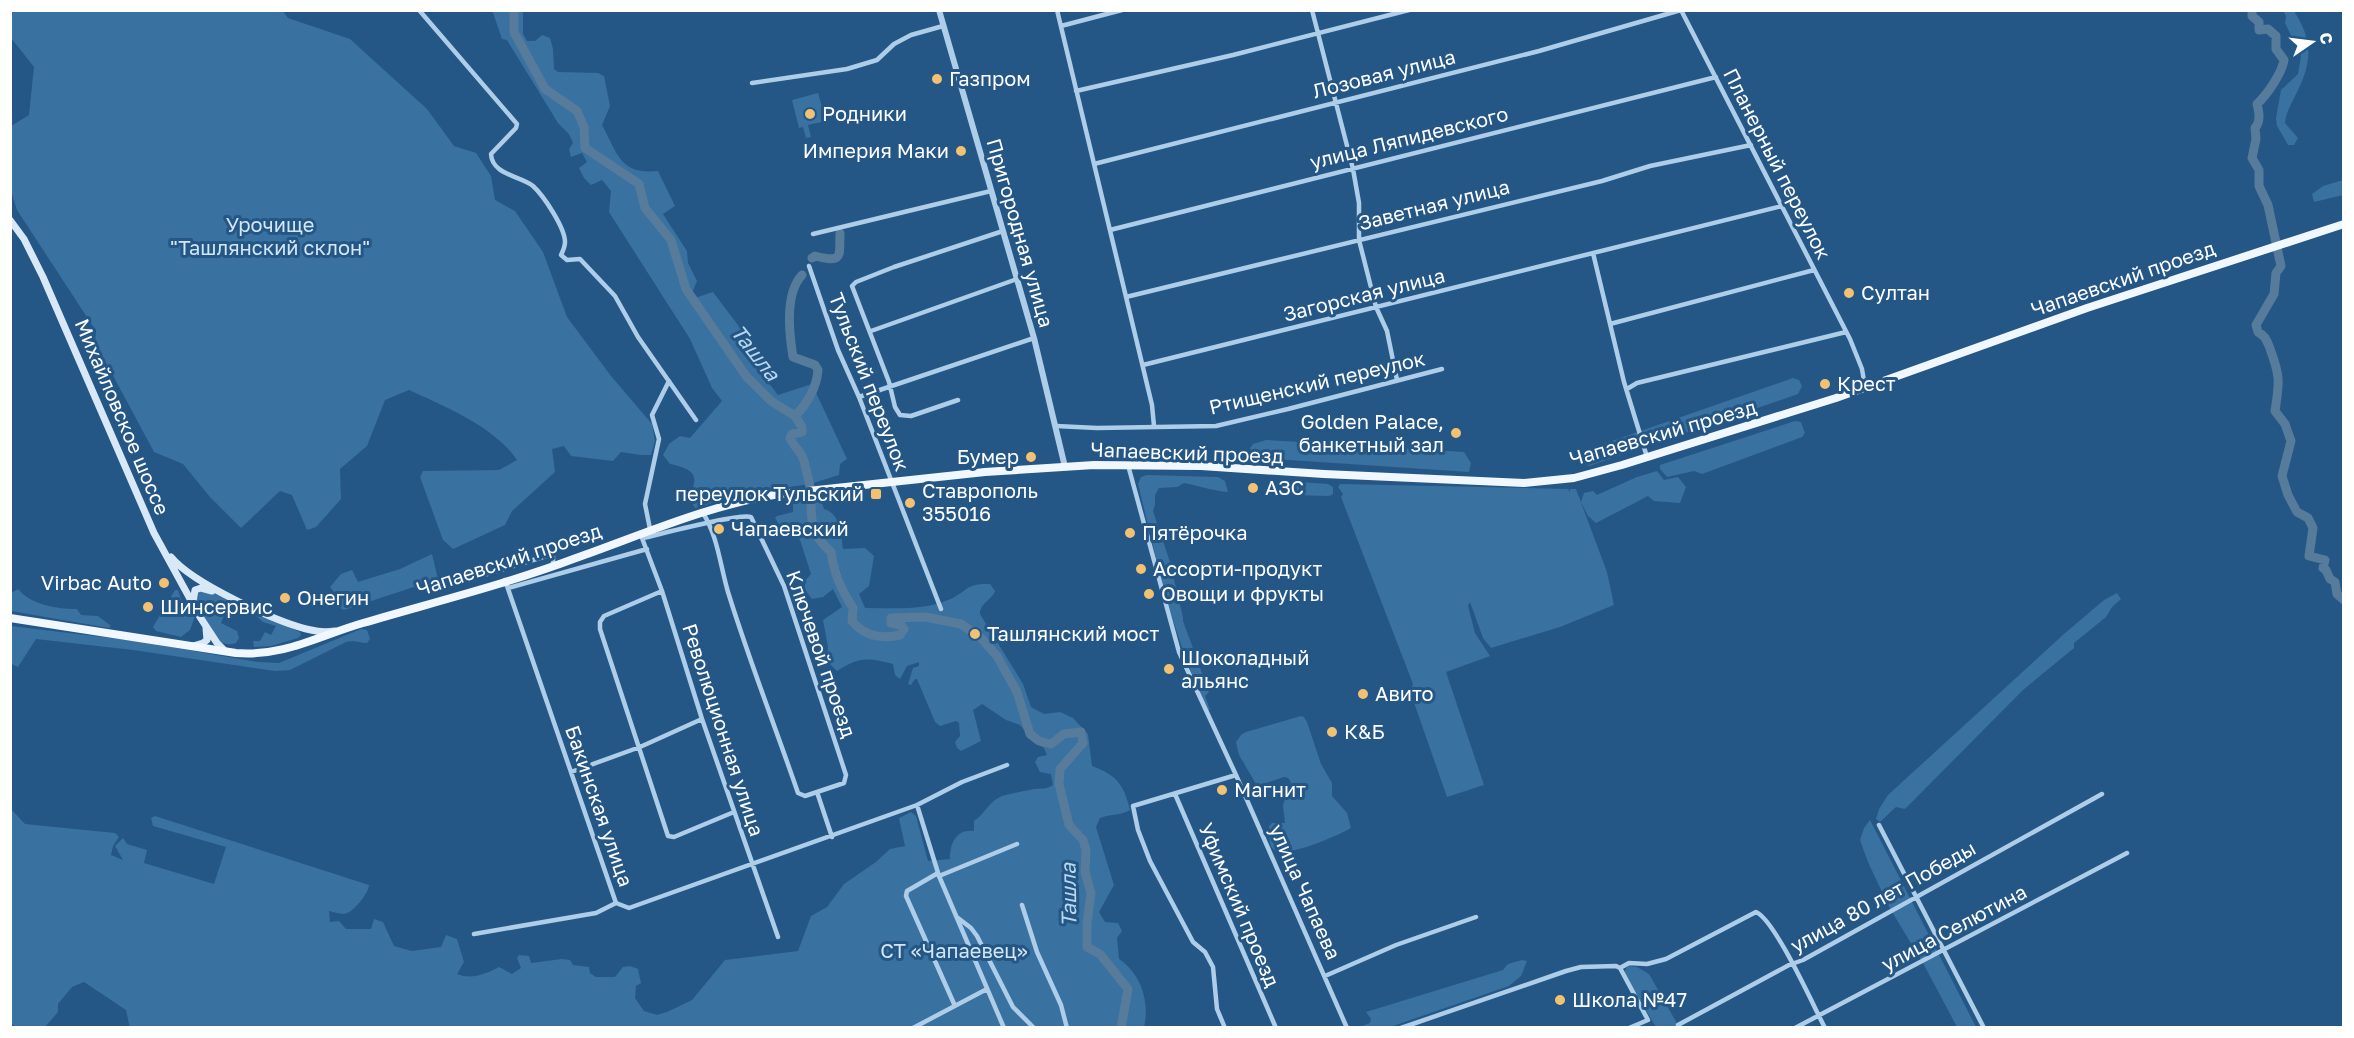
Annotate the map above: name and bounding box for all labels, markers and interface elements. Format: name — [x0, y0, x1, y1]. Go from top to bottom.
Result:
north arrow — [2282, 12, 2342, 72]
text: С — [2315, 30, 2338, 46]
street label: Лозовая улица — [1310, 44, 1458, 102]
street label: Планерный переулок — [1719, 64, 1837, 263]
place label: Газпром — [949, 66, 1031, 90]
marker: Газпром — [930, 72, 944, 86]
place label: Родники — [822, 101, 907, 125]
street label: улица Ляпидевского — [1307, 101, 1510, 173]
marker: Родники — [803, 107, 817, 121]
street label: Пригородная улица — [983, 136, 1059, 330]
place label: Империя Маки — [803, 138, 949, 162]
marker: Империя Маки — [954, 144, 968, 158]
street label: Заветная улица — [1356, 174, 1512, 234]
park label: Урочище "Ташлянский склон" — [170, 212, 370, 259]
street label: Чапаевский проезд — [2027, 235, 2218, 321]
street label: Загорская улица — [1280, 262, 1447, 326]
place label: Султан — [1861, 280, 1930, 304]
marker: Султан — [1842, 286, 1856, 300]
street label: Тульский переулок — [825, 289, 915, 474]
street label: Михайловское шоссе — [71, 315, 175, 518]
water label: Ташла — [726, 319, 786, 387]
street label: Ртищенский переулок — [1206, 345, 1427, 419]
place label: Крест — [1837, 371, 1896, 395]
marker: Крест — [1818, 377, 1832, 391]
street label: Чапаевский проезд — [1567, 394, 1759, 470]
place label: Golden Palace, банкетный зал — [1299, 409, 1444, 456]
marker: Golden Palace, банкетный зал — [1449, 426, 1463, 440]
street label: Чапаевский проезд — [1090, 437, 1284, 467]
place label: Бумер — [957, 444, 1019, 468]
marker: Бумер — [1024, 450, 1038, 464]
place label: АЗС — [1265, 475, 1304, 499]
place label: Ставрополь 355016 — [922, 478, 1038, 525]
place label: переулок Тульский — [675, 481, 864, 505]
marker: АЗС — [1246, 481, 1260, 495]
marker: переулок Тульский — [869, 487, 883, 501]
marker: Ставрополь 355016 — [903, 496, 917, 510]
place label: Чапаевский — [731, 516, 849, 540]
street label: Чапаевский проезд — [413, 518, 604, 600]
place label: Пятёрочка — [1142, 520, 1248, 544]
marker: Чапаевский — [712, 522, 726, 536]
marker: Пятёрочка — [1123, 526, 1137, 540]
place label: Ассорти-продукт — [1153, 556, 1322, 580]
marker: Ассорти-продукт — [1134, 562, 1148, 576]
street label: Ключевой проезд — [782, 567, 862, 740]
place label: Virbac Auto — [41, 570, 152, 594]
marker: Virbac Auto — [157, 576, 171, 590]
place label: Овощи и фрукты — [1161, 581, 1324, 605]
place label: Онегин — [297, 585, 369, 609]
marker: Овощи и фрукты — [1142, 587, 1156, 601]
marker: Онегин — [278, 591, 292, 605]
place label: Шинсервис — [160, 594, 273, 618]
marker: Шинсервис — [141, 600, 155, 614]
street label: Революционная улица — [678, 620, 770, 839]
place label: Ташлянский мост — [987, 621, 1159, 645]
marker: Ташлянский мост — [968, 627, 982, 641]
place label: Шоколадный альянс — [1181, 645, 1309, 692]
marker: Шоколадный альянс — [1162, 662, 1176, 676]
place label: Авито — [1375, 681, 1434, 705]
marker: Авито — [1356, 687, 1370, 701]
place label: К&Б — [1344, 719, 1385, 743]
street label: Бакинская улица — [561, 722, 639, 889]
marker: К&Б — [1325, 725, 1339, 739]
place label: Магнит — [1234, 777, 1306, 801]
marker: Магнит — [1215, 783, 1229, 797]
street label: Уфимский проезд — [1195, 819, 1285, 990]
street label: улица Чапаева — [1265, 820, 1347, 963]
street label: улица 80 лет Победы — [1786, 835, 1979, 957]
water label: Ташла — [1054, 862, 1082, 927]
street label: улица Селютина — [1877, 879, 2030, 976]
park label: СТ «Чапаевец» — [880, 938, 1028, 962]
place label: Школа №47 — [1572, 987, 1687, 1011]
marker: Школа №47 — [1553, 993, 1567, 1007]

